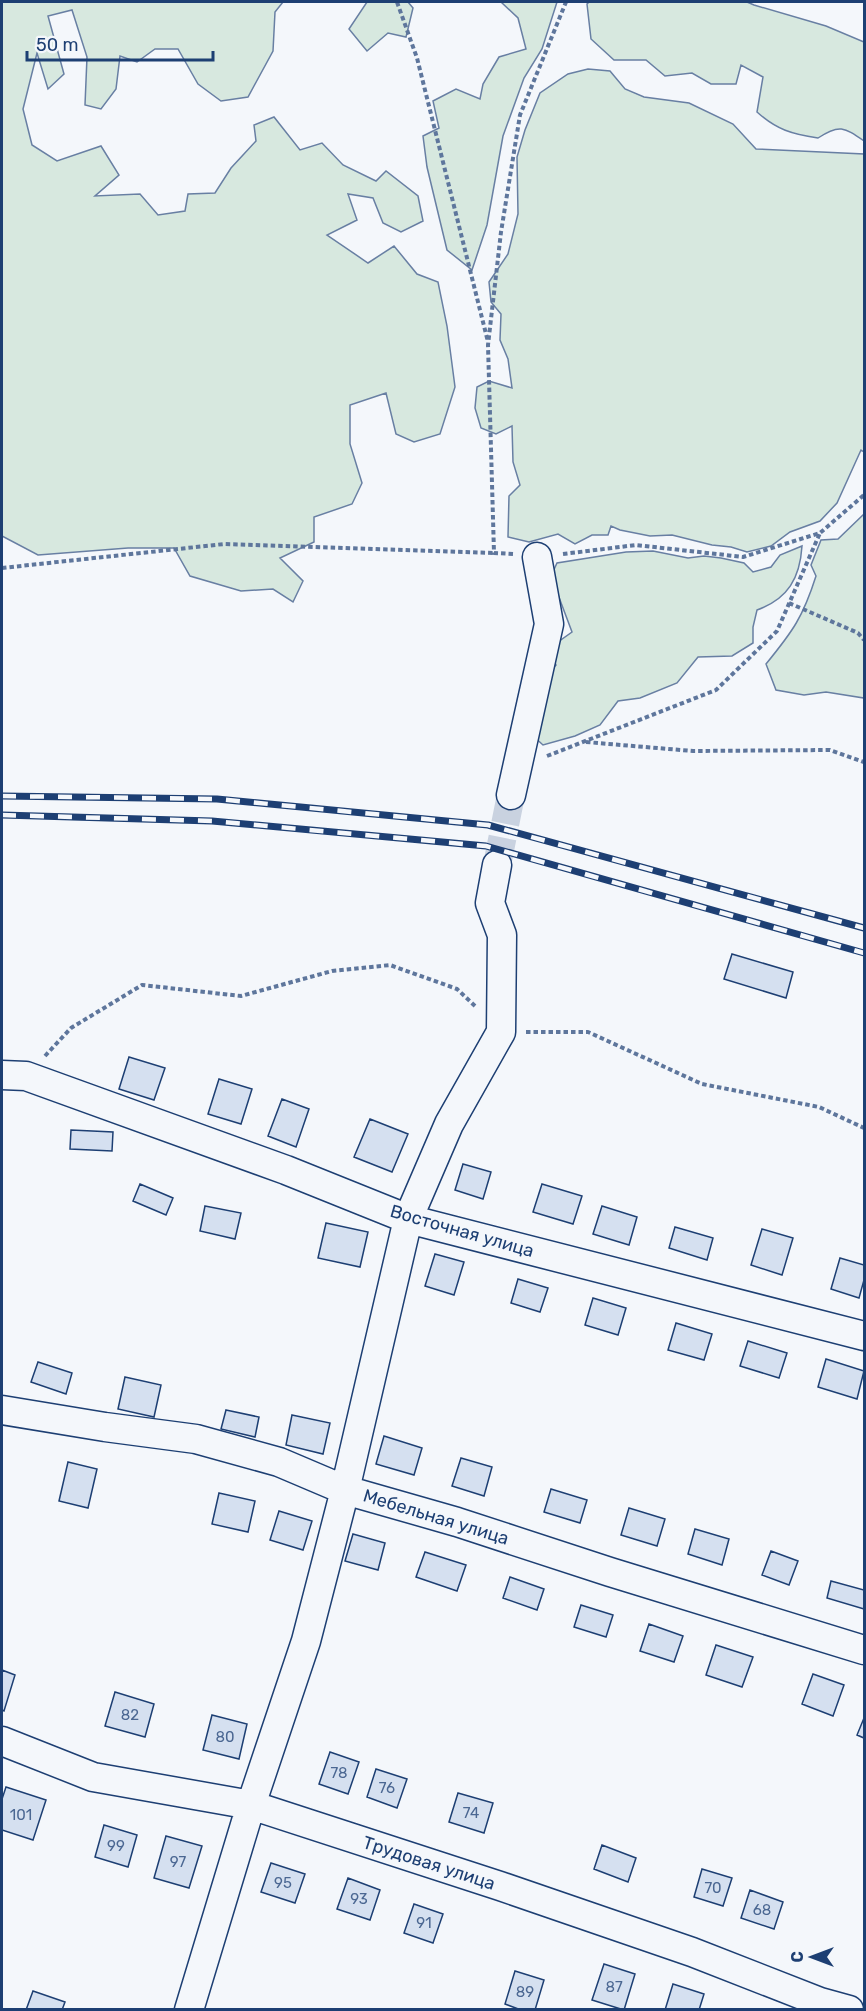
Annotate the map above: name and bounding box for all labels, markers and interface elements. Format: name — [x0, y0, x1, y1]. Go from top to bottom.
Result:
scale bar — [27, 24, 213, 62]
text: 50 m — [36, 34, 79, 56]
street label: Восточная улица — [388, 1200, 536, 1262]
street label: Мебельная улица — [360, 1484, 512, 1550]
house number: 82 — [121, 1706, 139, 1724]
house number: 80 — [215, 1728, 235, 1746]
house number: 78 — [330, 1764, 348, 1782]
house number: 76 — [379, 1779, 395, 1797]
house number: 74 — [463, 1804, 479, 1822]
house number: 101 — [10, 1806, 32, 1824]
street label: Трудовая улица — [360, 1831, 498, 1895]
house number: 99 — [107, 1837, 125, 1855]
house number: 97 — [170, 1853, 187, 1871]
house number: 95 — [274, 1874, 292, 1892]
house number: 70 — [704, 1879, 722, 1897]
house number: 93 — [350, 1890, 368, 1908]
house number: 68 — [753, 1901, 771, 1919]
house number: 91 — [416, 1914, 432, 1932]
north arrow — [782, 1927, 842, 1987]
text: С — [788, 1951, 807, 1963]
house number: 87 — [605, 1978, 623, 1996]
house number: 89 — [516, 1983, 534, 2001]

